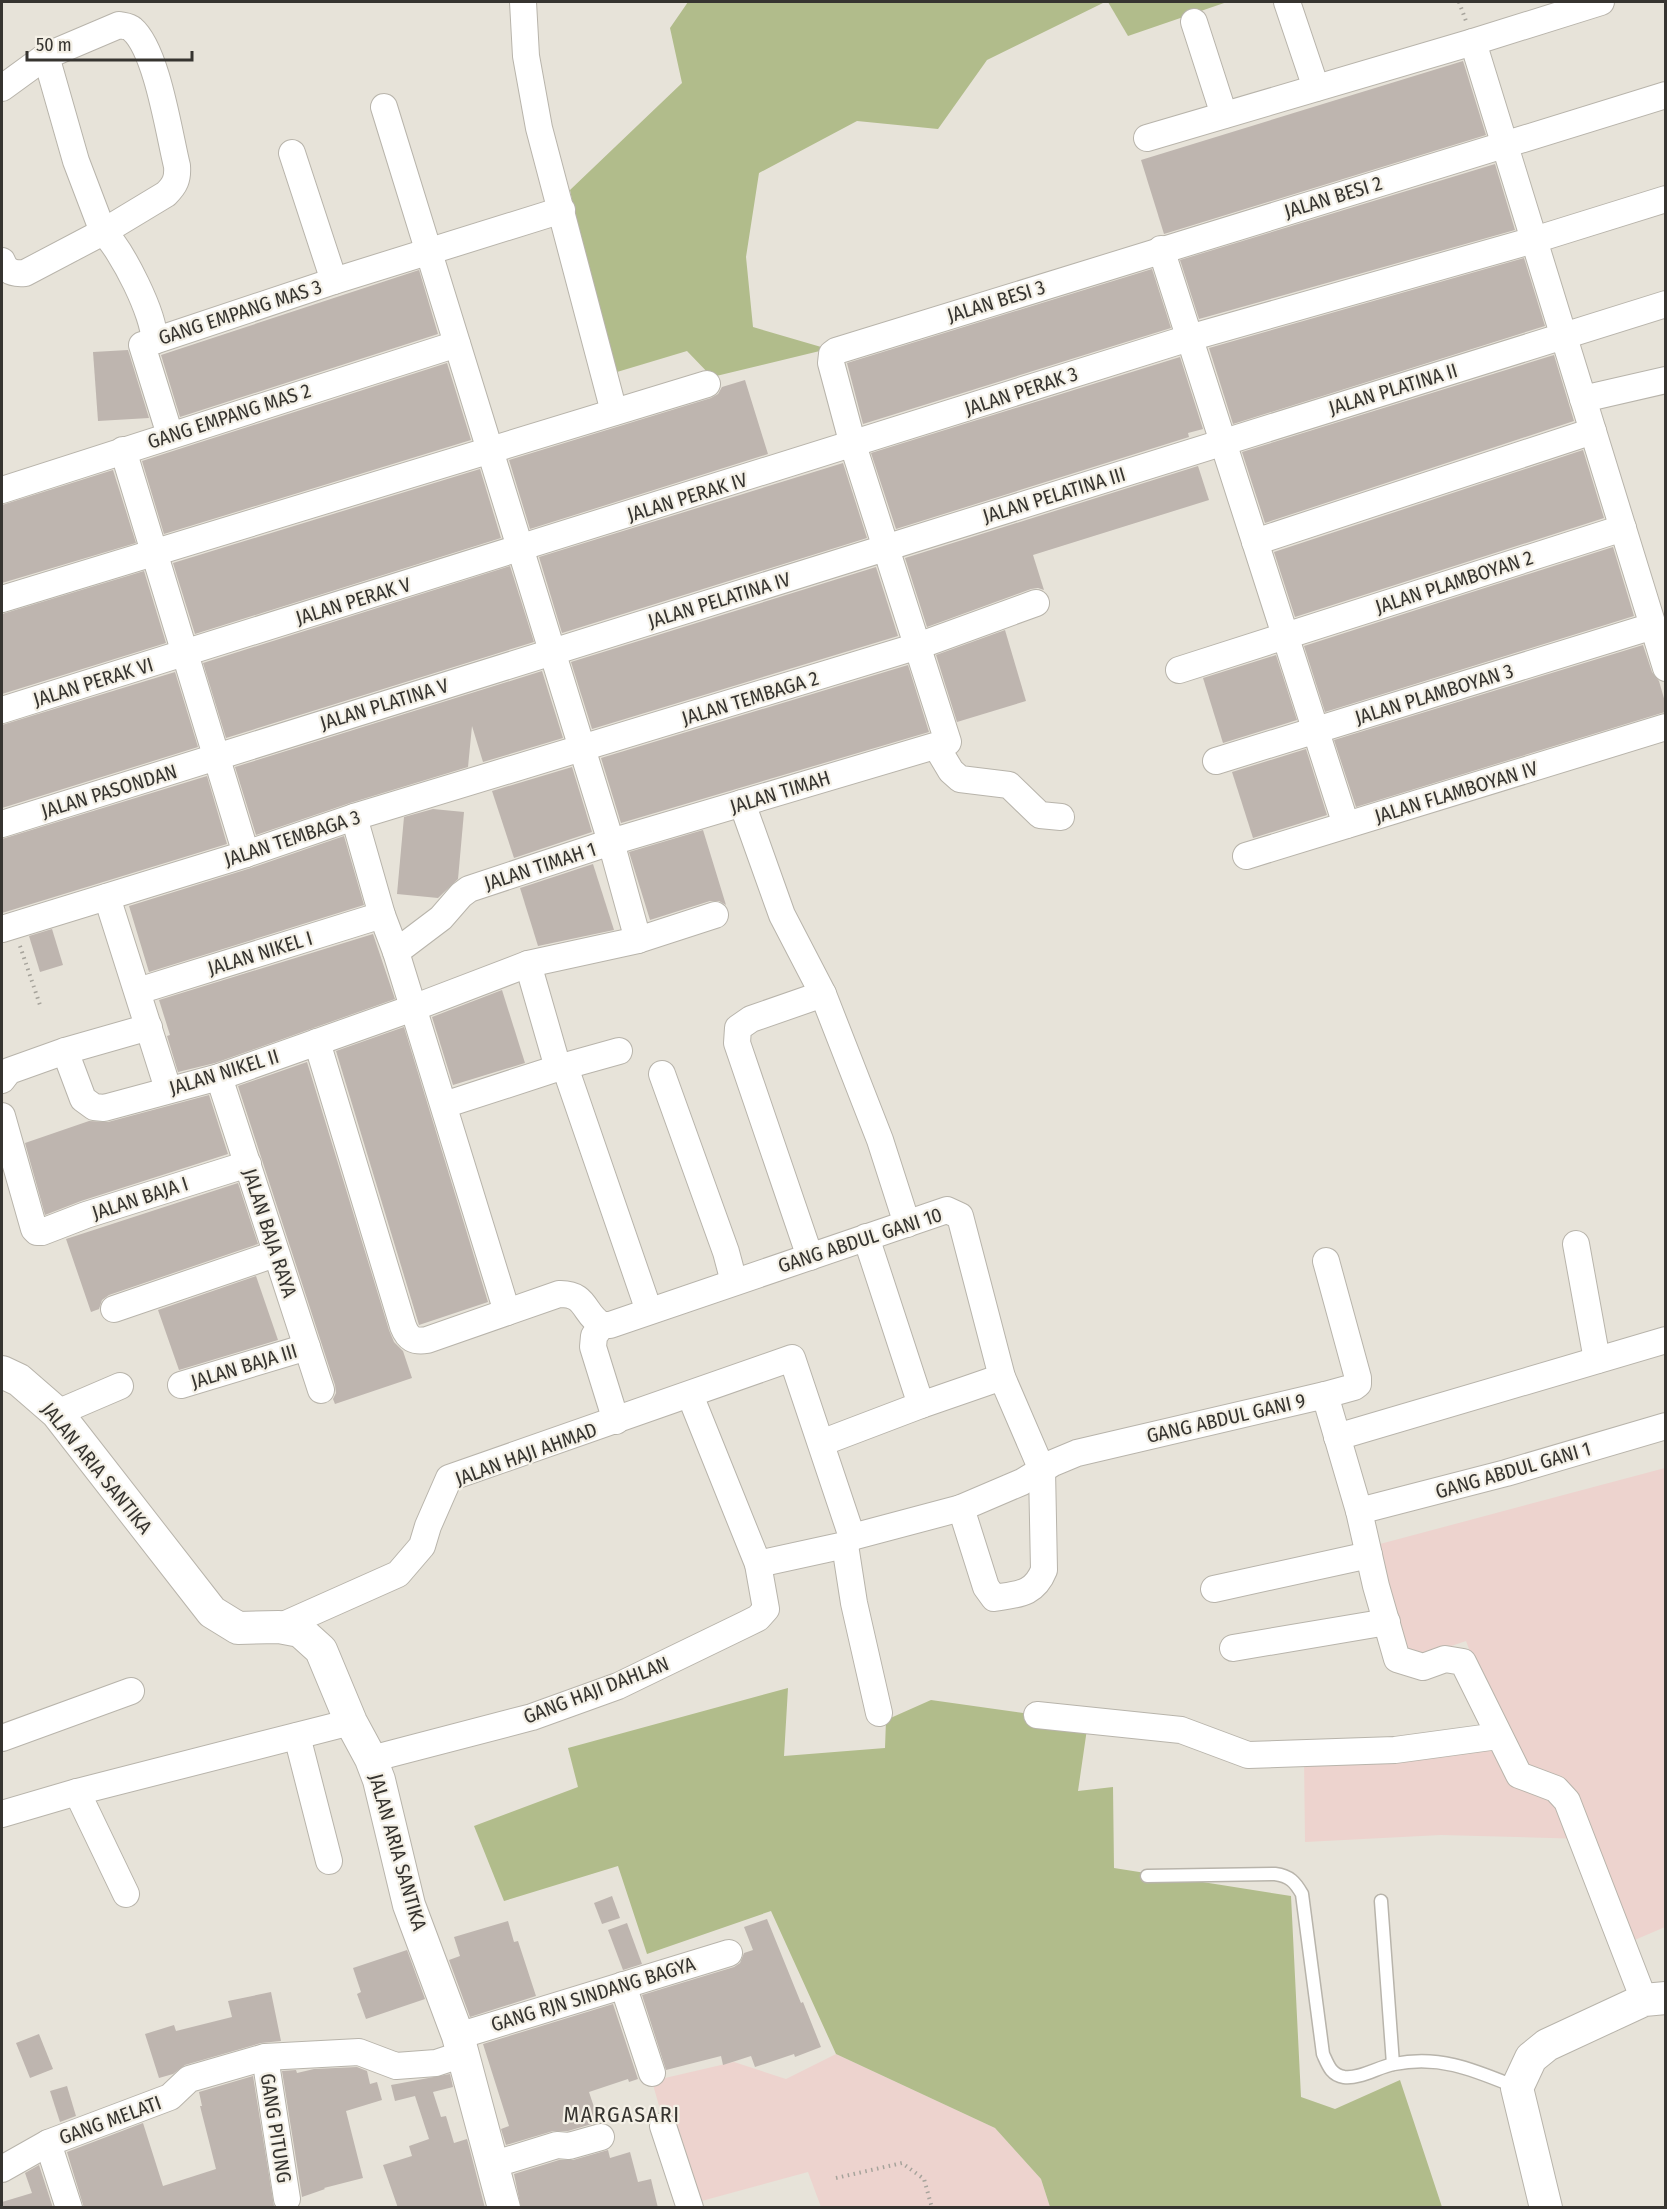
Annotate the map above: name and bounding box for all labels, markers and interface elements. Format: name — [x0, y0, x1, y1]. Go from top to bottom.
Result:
scale bar — [27, 24, 192, 62]
text: 50 m — [36, 34, 72, 56]
street label: JALAN BESI 2 — [1281, 171, 1385, 223]
street label: GANG EMPANG MAS 3 — [155, 274, 325, 350]
street label: JALAN BESI 3 — [944, 275, 1048, 327]
street label: JALAN PLATINA II — [1326, 358, 1460, 420]
street label: JALAN PERAK 3 — [961, 361, 1081, 421]
street label: GANG EMPANG MAS 2 — [144, 378, 314, 454]
street label: JALAN PELATINA III — [980, 462, 1128, 528]
street label: JALAN PERAK IV — [624, 467, 751, 527]
street label: JALAN PLAMBOYAN 2 — [1372, 545, 1536, 619]
street label: JALAN PELATINA IV — [645, 567, 794, 633]
street label: JALAN PERAK V — [293, 572, 414, 630]
street label: JALAN PERAK VI — [30, 652, 156, 712]
street label: JALAN PLAMBOYAN 3 — [1352, 658, 1516, 730]
street label: JALAN TEMBAGA 2 — [679, 666, 821, 730]
street label: JALAN PLATINA V — [317, 673, 452, 735]
street label: JALAN FLAMBOYAN IV — [1372, 756, 1541, 828]
street label: JALAN PASONDAN — [38, 759, 180, 823]
street label: JALAN TIMAH — [727, 765, 833, 819]
street label: JALAN TEMBAGA 3 — [221, 805, 363, 871]
street label: JALAN TIMAH 1 — [481, 837, 599, 895]
street label: JALAN NIKEL I — [205, 926, 315, 980]
street label: JALAN NIKEL II — [166, 1044, 282, 1100]
street label: JALAN BAJA RAYA — [238, 1165, 302, 1301]
street label: JALAN BAJA I — [89, 1171, 191, 1225]
street label: GANG ABDUL GANI 10 — [775, 1202, 945, 1278]
street label: JALAN BAJA III — [188, 1338, 300, 1394]
street label: GANG ABDUL GANI 9 — [1144, 1388, 1308, 1448]
street label: JALAN ARIA SANTIKA — [37, 1397, 158, 1539]
street label: JALAN HAJI AHMAD — [452, 1417, 600, 1491]
street label: GANG ABDUL GANI 1 — [1433, 1436, 1593, 1504]
street label: GANG HAJI DAHLAN — [520, 1651, 672, 1729]
street label: JALAN ARIA SANTIKA — [364, 1771, 432, 1934]
street label: GANG RJN SINDANG BAGYA — [488, 1951, 699, 2037]
street label: GANG PITUNG — [255, 2071, 297, 2185]
street label: GANG MELATI — [56, 2090, 164, 2150]
district label: MARGASARI — [564, 2101, 680, 2128]

